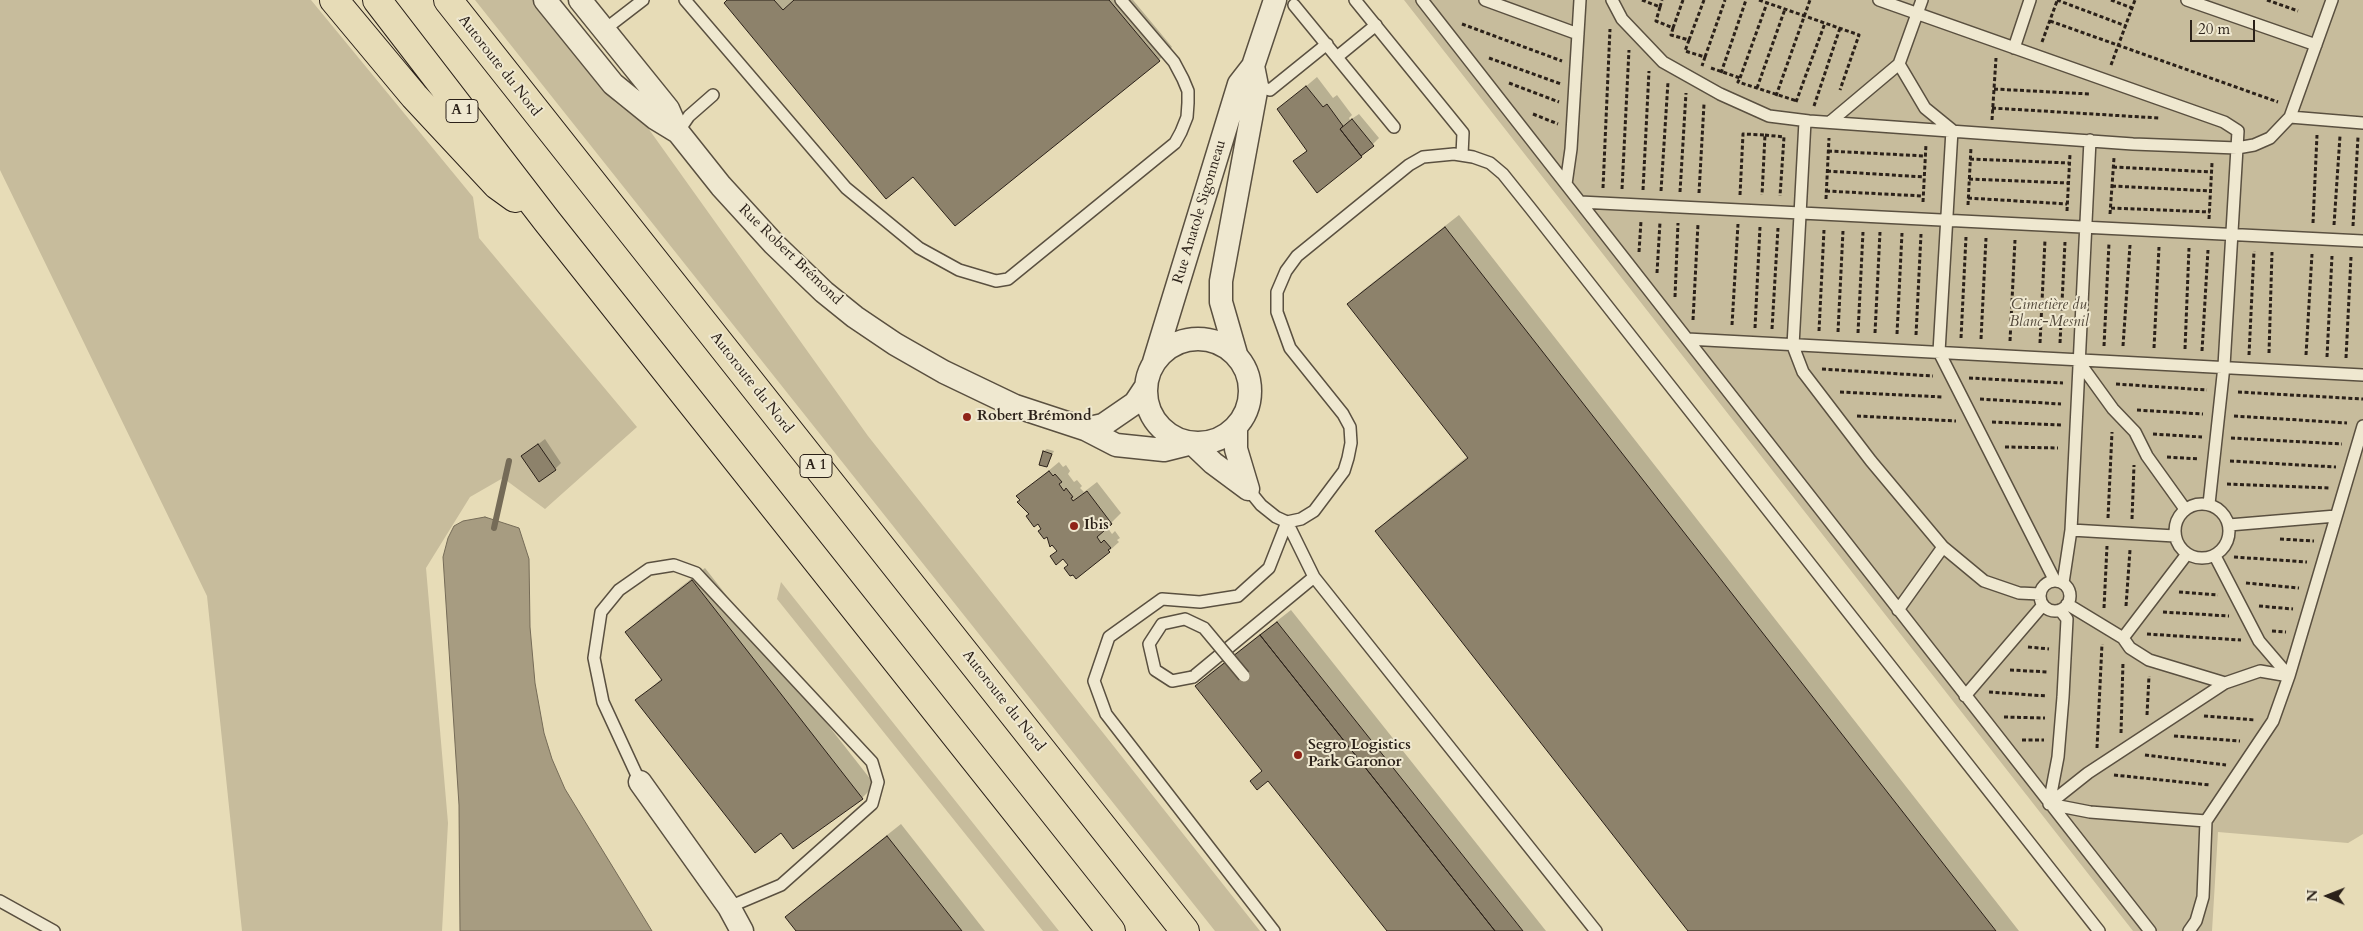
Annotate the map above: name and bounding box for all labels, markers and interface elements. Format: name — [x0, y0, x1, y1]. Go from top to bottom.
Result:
scale bar — [2193, 10, 2258, 42]
street label: Autoroute du Nord — [454, 12, 544, 120]
text: 20 m — [2198, 19, 2230, 39]
road number: A 1 — [446, 100, 478, 122]
street label: Rue Anatole Sigonneau — [1170, 138, 1230, 286]
street label: Rue Robert Brémond — [735, 201, 845, 309]
park label: Cimetière du Blanc-Mesnil — [2009, 297, 2089, 332]
street label: Autoroute du Nord — [706, 329, 796, 437]
place label: Robert Brémond — [977, 408, 1092, 426]
marker: Robert Brémond — [961, 411, 973, 423]
road number: A 1 — [800, 454, 832, 478]
place label: Ibis — [1084, 517, 1109, 535]
marker: Ibis — [1068, 520, 1080, 532]
street label: Autoroute du Nord — [958, 647, 1048, 755]
place label: Segro Logistics Park Garonor — [1308, 737, 1411, 772]
marker: Segro Logistics Park Garonor — [1292, 749, 1304, 761]
north arrow — [2303, 871, 2353, 921]
text: N — [2303, 889, 2322, 902]

